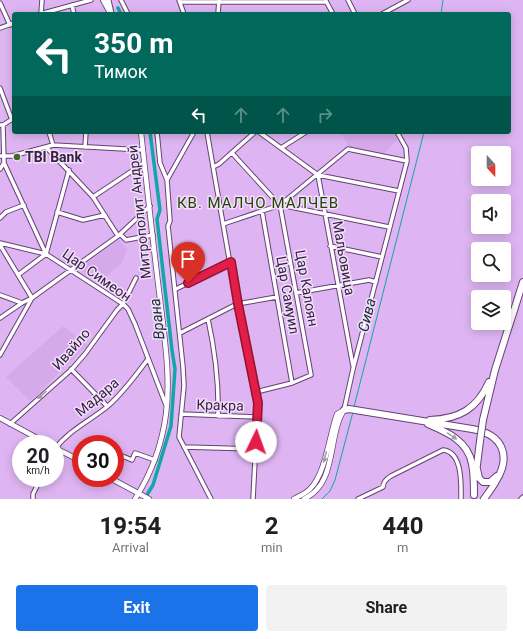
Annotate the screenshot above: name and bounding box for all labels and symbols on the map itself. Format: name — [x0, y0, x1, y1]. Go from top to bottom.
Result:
street label: Митрополит Андрей — [124, 144, 154, 280]
north arrow — [471, 146, 511, 186]
place label: TBI Bank — [25, 149, 82, 165]
marker: TBI Bank — [12, 152, 22, 162]
district label: КВ. МАЛЧО МАЛЧЕВ — [177, 194, 339, 212]
street label: Мальовица — [330, 219, 358, 297]
pin — [171, 242, 205, 283]
street label: Цар Симеон — [60, 245, 134, 305]
street label: Цар Калоян — [292, 248, 322, 328]
street label: Цар Самуил — [273, 255, 303, 335]
water label: Сива — [354, 296, 380, 334]
water label: Врана — [146, 297, 168, 341]
street label: Ивайло — [49, 325, 93, 373]
street label: Мадара — [72, 374, 122, 420]
one-way arrow — [37, 390, 47, 400]
street label: Кракра — [196, 396, 244, 414]
position arrow — [235, 421, 277, 463]
one-way arrow — [447, 433, 458, 440]
speed limit sign: 30 — [72, 435, 124, 487]
one-way arrow — [321, 451, 327, 464]

